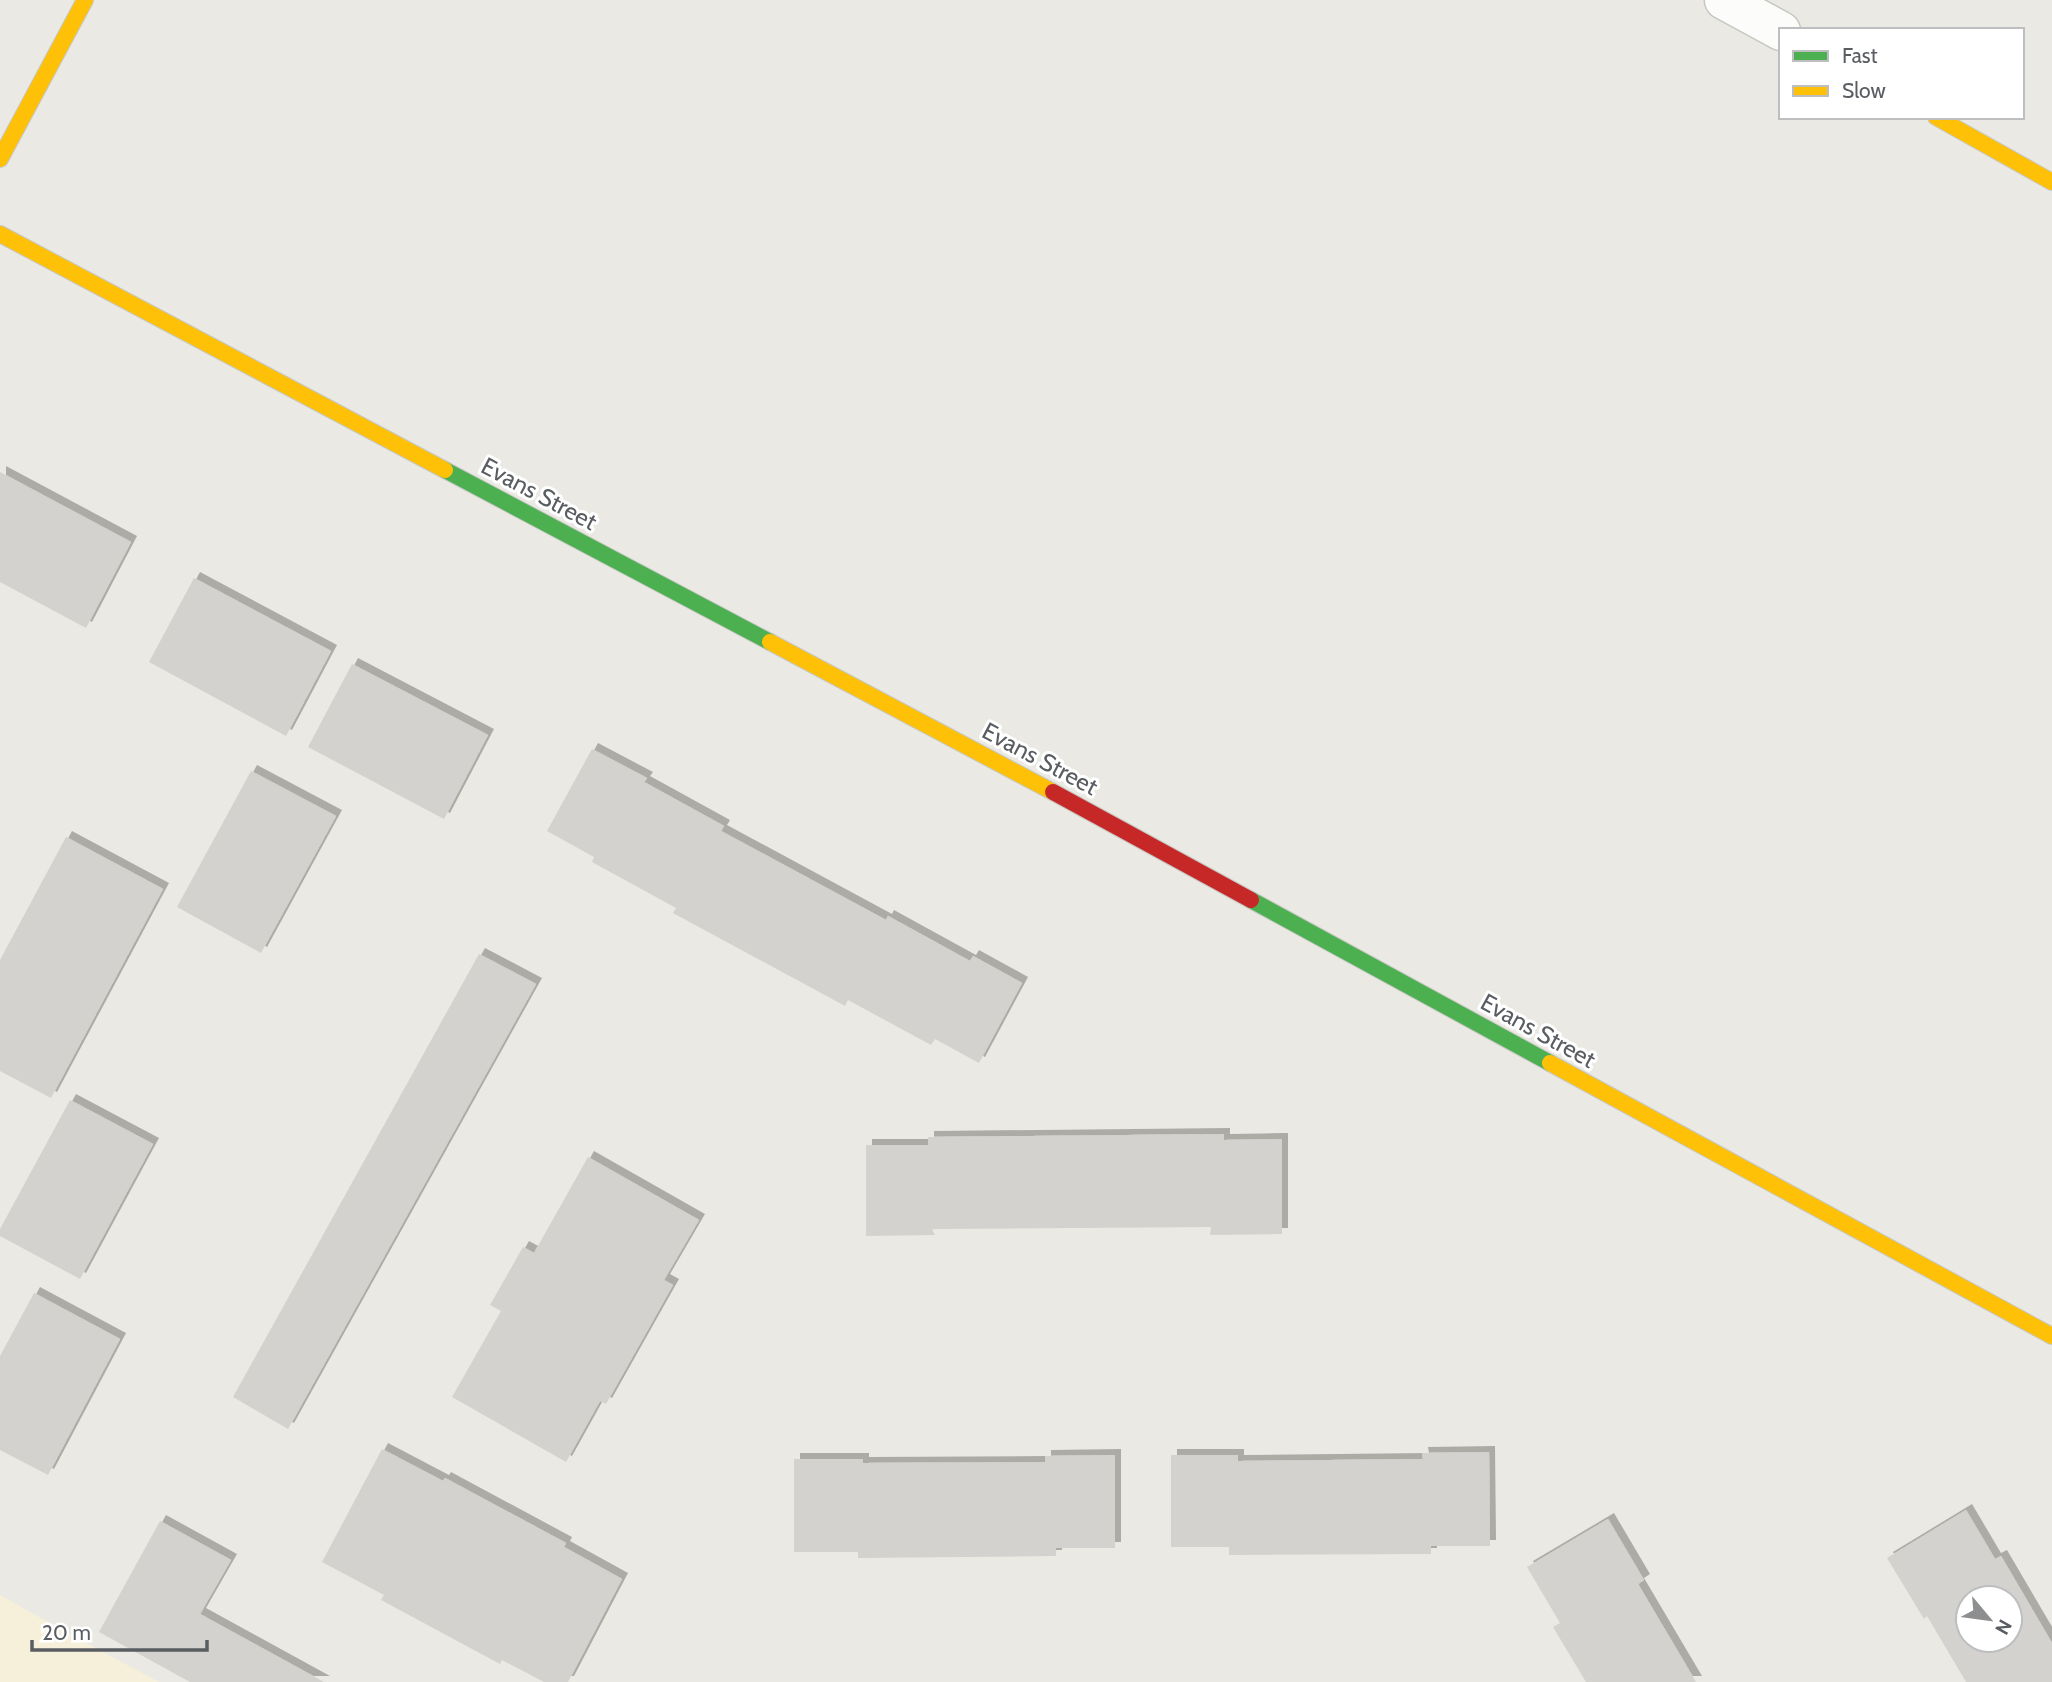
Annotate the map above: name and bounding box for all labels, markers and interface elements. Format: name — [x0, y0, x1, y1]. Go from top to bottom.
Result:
legend — [1779, 28, 2024, 119]
text: Fast — [1842, 43, 1878, 68]
text: Slow — [1842, 78, 1886, 103]
street label: Evans Street — [477, 451, 602, 536]
street label: Evans Street — [978, 716, 1103, 801]
street label: Evans Street — [1476, 987, 1601, 1074]
north arrow — [1954, 1584, 2024, 1654]
scale bar — [32, 1608, 206, 1652]
text: N — [1990, 1616, 2017, 1638]
text: 20 m — [42, 1620, 91, 1645]

